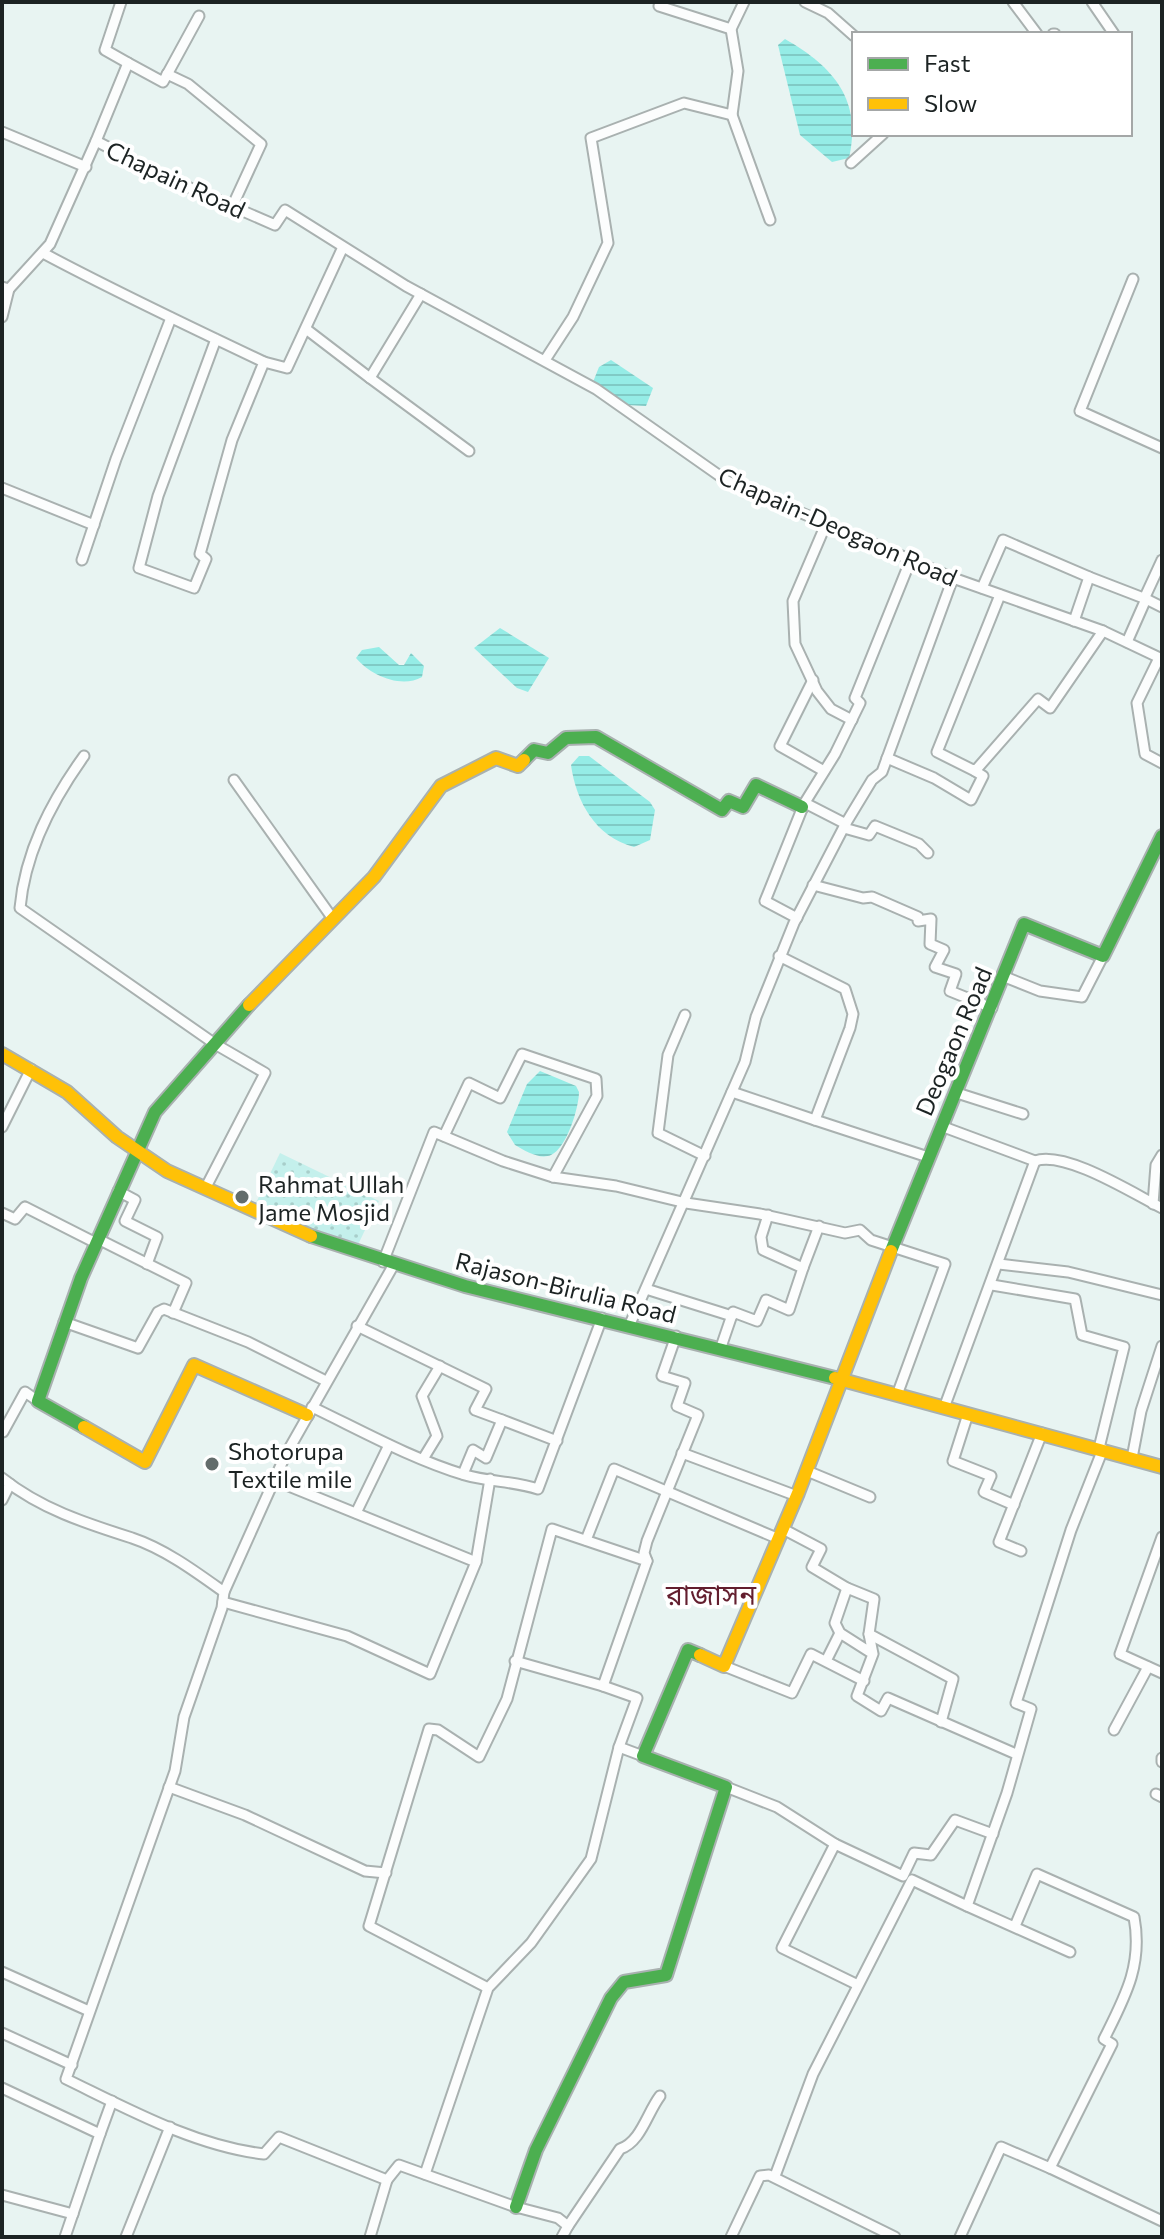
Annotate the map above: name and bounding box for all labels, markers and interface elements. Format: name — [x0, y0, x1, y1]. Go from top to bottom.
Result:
legend — [852, 32, 1132, 136]
text: Fast — [924, 48, 971, 77]
text: Slow — [924, 88, 977, 117]
street label: Chapain Road — [102, 134, 250, 224]
street label: Chapain-Deogaon Road — [714, 460, 962, 592]
street label: Deogaon Road — [909, 962, 997, 1120]
place label: Rahmat Ullah Jame Mosjid — [258, 1169, 404, 1226]
marker: Rahmat Ullah Jame Mosjid — [233, 1188, 251, 1206]
street label: Rajason-Birulia Road — [453, 1246, 679, 1328]
place label: Shotorupa Textile mile — [228, 1436, 352, 1493]
marker: Shotorupa Textile mile — [203, 1455, 221, 1473]
district label: রাজাসন — [665, 1577, 757, 1611]

